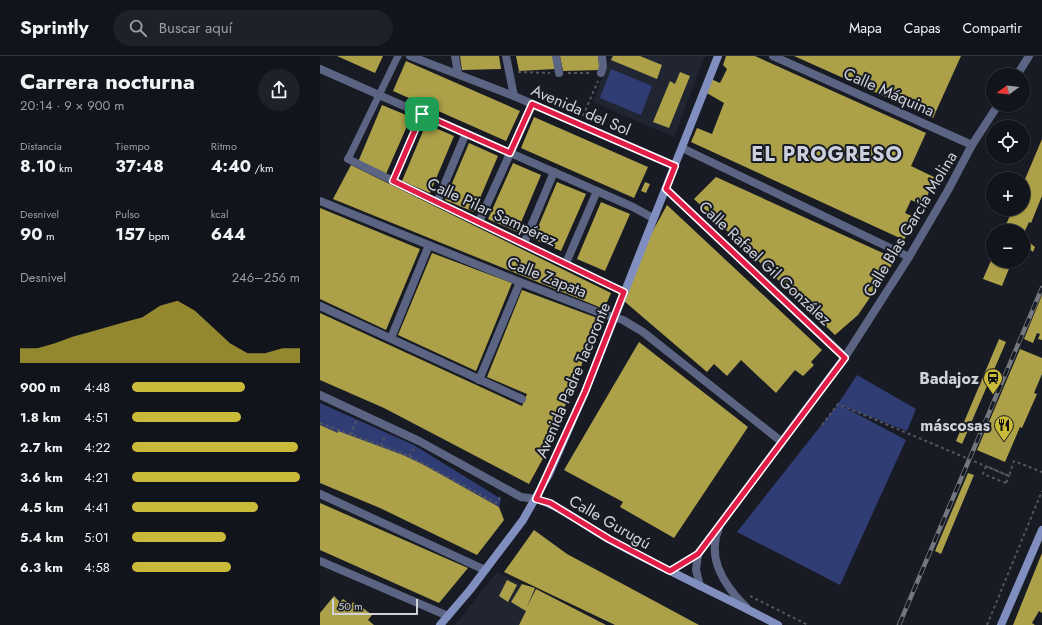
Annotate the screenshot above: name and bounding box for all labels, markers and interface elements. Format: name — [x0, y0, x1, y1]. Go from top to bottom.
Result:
search box — [113, 10, 393, 46]
text: Sprintly — [20, 14, 89, 41]
icon: search — [127, 17, 149, 39]
text: Buscar aquí — [159, 17, 233, 39]
text: Mapa — [849, 18, 882, 38]
text: Capas — [904, 18, 941, 38]
text: Compartir — [963, 18, 1022, 38]
street label: Calle Máquina — [840, 62, 938, 122]
text: Carrera nocturna — [20, 65, 195, 97]
north arrow — [986, 68, 1030, 112]
map controls — [986, 68, 1030, 268]
button: share — [258, 69, 300, 111]
street label: Avenida del Sol — [528, 79, 634, 141]
text: 20:14 · 9 × 900 m — [20, 96, 124, 115]
pin — [405, 97, 439, 131]
icon: arrive — [411, 103, 433, 125]
button: locate — [986, 120, 1030, 164]
text: Distancia — [20, 138, 62, 154]
text: Tiempo — [115, 138, 150, 154]
text: Ritmo — [211, 138, 237, 154]
district label: EL PROGRESO — [751, 140, 903, 169]
street label: Calle Blas García Molina — [857, 147, 963, 301]
text: 8.10 — [20, 154, 56, 178]
text: 37:48 — [115, 154, 164, 178]
text: 4:40 — [211, 154, 251, 178]
text: km — [56, 160, 73, 176]
text: /km — [251, 160, 274, 176]
street label: Calle Pilar Sampérez — [423, 172, 561, 252]
button: + — [986, 172, 1030, 216]
street label: Calle Rafael Gil González — [694, 195, 837, 331]
text: Desnivel — [20, 206, 59, 222]
text: Pulso — [115, 206, 140, 222]
text: kcal — [211, 206, 228, 222]
text: 90 — [20, 222, 43, 246]
text: 157 — [115, 222, 145, 246]
text: 644 — [211, 222, 246, 246]
button: − — [986, 224, 1030, 268]
text: m — [43, 228, 55, 244]
text: bpm — [145, 228, 170, 244]
street label: Calle Zapata — [504, 251, 590, 303]
text: Desnivel — [20, 268, 66, 287]
text: 246–256 m — [232, 268, 300, 287]
street label: Avenida Padre Tacoronte — [530, 299, 616, 461]
place label: Badajoz — [919, 367, 980, 390]
station icon: Badajoz — [982, 367, 1004, 395]
text: 900 m — [20, 378, 60, 397]
text: 4:48 — [84, 378, 110, 397]
text: 1.8 km — [20, 408, 61, 427]
text: 4:51 — [84, 408, 109, 427]
place label: máscosas — [920, 414, 990, 437]
restaurant icon: máscosas — [993, 414, 1015, 442]
text: 2.7 km — [20, 438, 63, 457]
text: 4:22 — [84, 438, 110, 457]
text: 3.6 km — [20, 468, 63, 487]
text: 4:21 — [84, 468, 109, 487]
street label: Calle Gurugú — [565, 489, 655, 555]
text: 4.5 km — [20, 498, 64, 517]
text: 4:41 — [84, 498, 109, 517]
text: 5.4 km — [20, 528, 64, 547]
text: 5:01 — [84, 528, 109, 547]
text: 6.3 km — [20, 558, 63, 577]
text: 4:58 — [84, 558, 110, 577]
scale bar — [332, 597, 418, 616]
text: 50 m — [338, 598, 363, 614]

